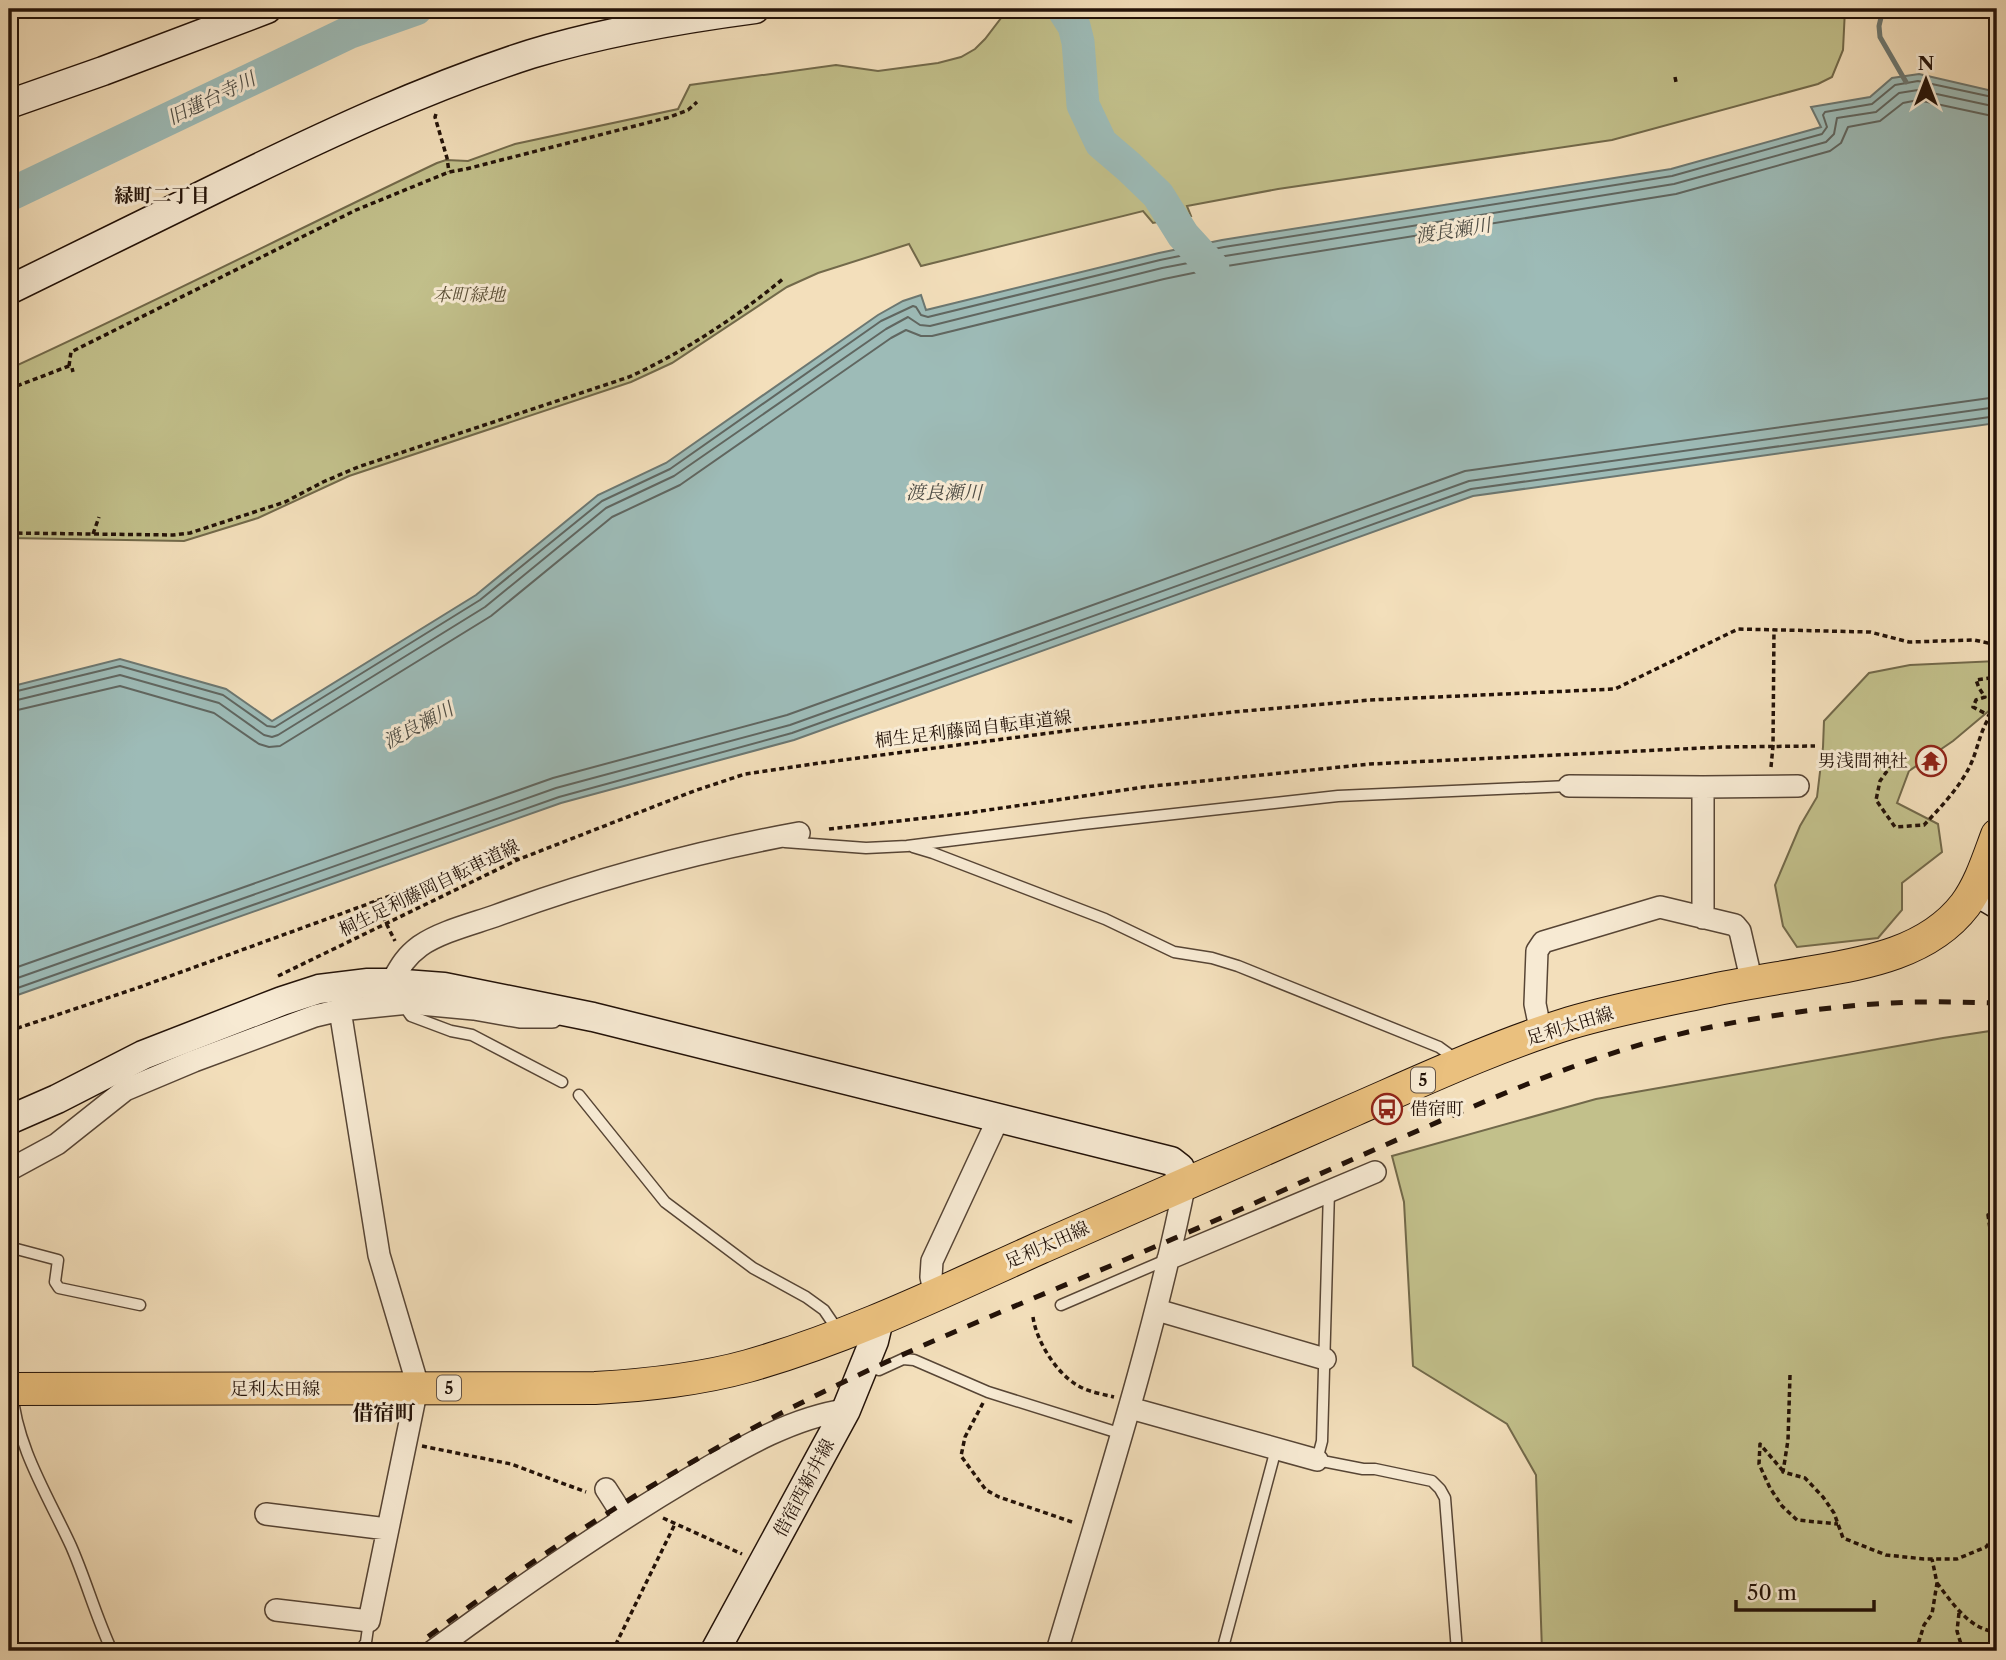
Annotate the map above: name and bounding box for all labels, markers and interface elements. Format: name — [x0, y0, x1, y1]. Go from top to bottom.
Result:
north arrow — [1890, 46, 1960, 116]
text: N — [1918, 52, 1934, 75]
water label: 旧蓮台寺川 — [163, 66, 261, 130]
district label: 緑町二丁目 — [114, 184, 210, 207]
water label: 渡良瀬川 — [1414, 213, 1494, 248]
park label: 本町緑地 — [433, 284, 507, 306]
water label: 渡良瀬川 — [906, 481, 984, 504]
water label: 渡良瀬川 — [379, 697, 459, 753]
street label: 桐生足利藤岡自転車道線 — [873, 706, 1073, 752]
temple icon: 男浅間神社 — [1914, 744, 1948, 778]
place label: 男浅間神社 — [1818, 750, 1908, 772]
street label: 桐生足利藤岡自転車道線 — [335, 835, 523, 941]
street label: 足利太田線 — [1524, 1002, 1616, 1050]
road number: 5 — [1411, 1068, 1435, 1092]
bus stop icon: 借宿町 — [1370, 1092, 1404, 1126]
place label: 借宿町 — [1410, 1098, 1464, 1120]
street label: 足利太田線 — [1001, 1217, 1093, 1273]
road number: 5 — [437, 1376, 461, 1400]
street label: 足利太田線 — [230, 1378, 320, 1400]
district label: 借宿町 — [353, 1400, 416, 1425]
street label: 借宿西新井線 — [769, 1435, 839, 1541]
scale bar — [1736, 1569, 1875, 1613]
text: 50 m — [1747, 1580, 1797, 1605]

